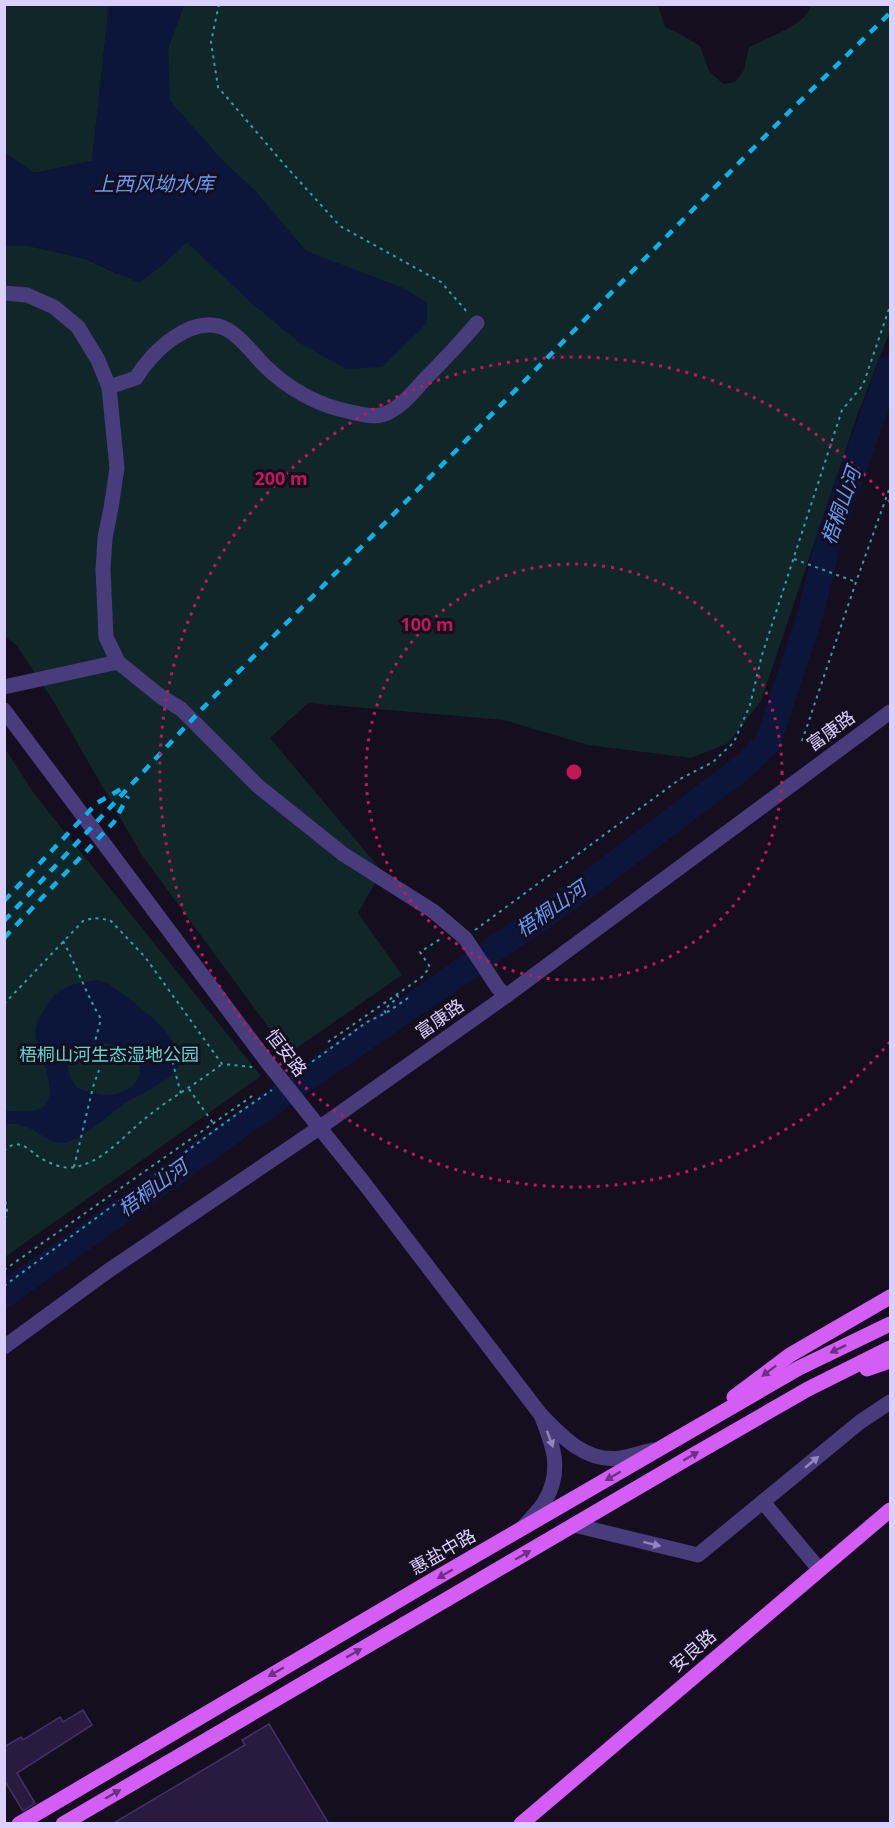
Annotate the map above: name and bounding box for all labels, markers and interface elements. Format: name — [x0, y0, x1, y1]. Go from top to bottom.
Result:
water label: 上西风坳水库 — [94, 170, 217, 197]
water label: 梧桐山河 — [815, 460, 868, 548]
text: 200 m — [254, 466, 308, 490]
text: 100 m — [400, 612, 454, 636]
street label: 富康路 — [802, 705, 859, 756]
centre of rings — [564, 762, 584, 782]
water label: 梧桐山河 — [510, 872, 594, 943]
street label: 富康路 — [410, 993, 468, 1043]
street label: 恒安路 — [261, 1024, 313, 1081]
park label: 梧桐山河生态湿地公园 — [19, 1042, 199, 1066]
water label: 梧桐山河 — [112, 1151, 196, 1222]
one-way arrow — [829, 1344, 847, 1354]
one-way arrow — [761, 1364, 776, 1376]
one-way arrow — [546, 1430, 555, 1448]
one-way arrow — [683, 1451, 699, 1462]
one-way arrow — [804, 1456, 819, 1469]
one-way arrow — [604, 1471, 621, 1481]
street label: 惠盐中路 — [405, 1523, 480, 1580]
one-way arrow — [642, 1539, 661, 1549]
one-way arrow — [514, 1550, 531, 1560]
one-way arrow — [436, 1568, 453, 1578]
street label: 安良路 — [664, 1623, 721, 1677]
one-way arrow — [346, 1647, 362, 1658]
one-way arrow — [268, 1667, 284, 1678]
one-way arrow — [105, 1789, 122, 1799]

